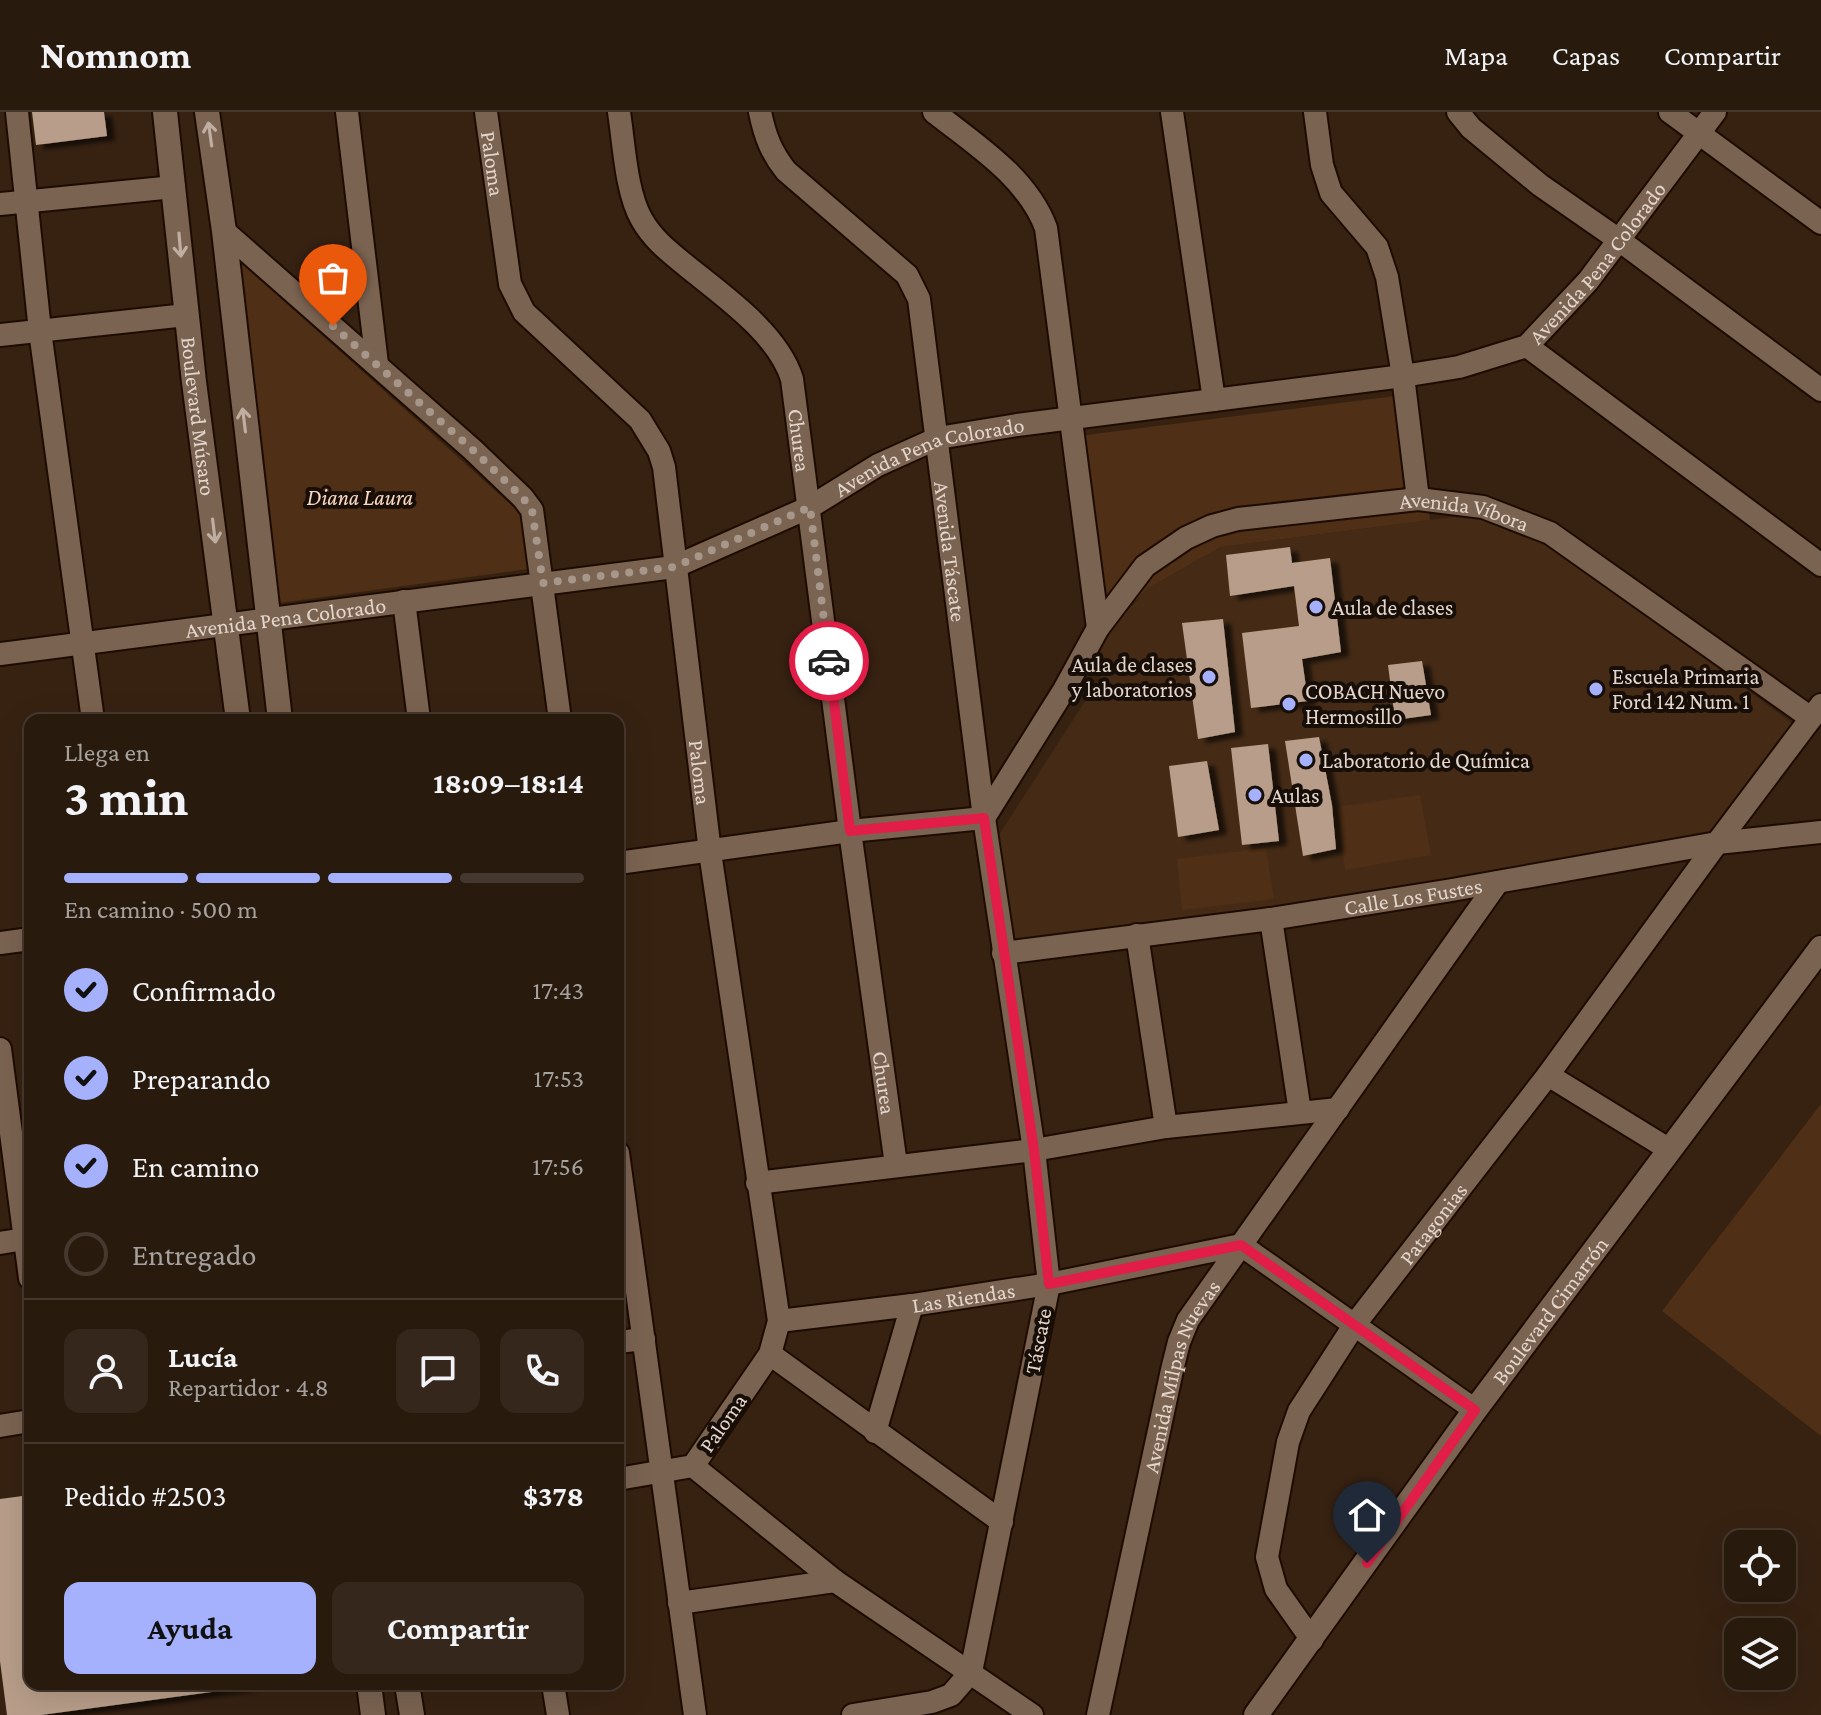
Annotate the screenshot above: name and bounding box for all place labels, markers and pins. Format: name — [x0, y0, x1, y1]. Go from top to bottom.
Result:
pin — [299, 244, 367, 326]
place label: Aula de clases — [1332, 595, 1453, 620]
marker: Aula de clases — [1307, 598, 1325, 616]
place label: Aula de clases y laboratorios — [1071, 652, 1193, 702]
place label: Escuela Primaria Ford 142 Num. 1 — [1612, 664, 1759, 714]
marker: Aula de clases y laboratorios — [1200, 668, 1218, 686]
place label: COBACH Nuevo Hermosillo — [1305, 679, 1445, 729]
marker: Escuela Primaria Ford 142 Num. 1 — [1587, 680, 1605, 698]
marker: COBACH Nuevo Hermosillo — [1280, 695, 1298, 713]
place label: Laboratorio de Química — [1322, 748, 1530, 773]
marker: Laboratorio de Química — [1297, 751, 1315, 769]
place label: Aulas — [1271, 783, 1320, 808]
marker: Aulas — [1246, 786, 1264, 804]
pin — [1333, 1481, 1401, 1563]

